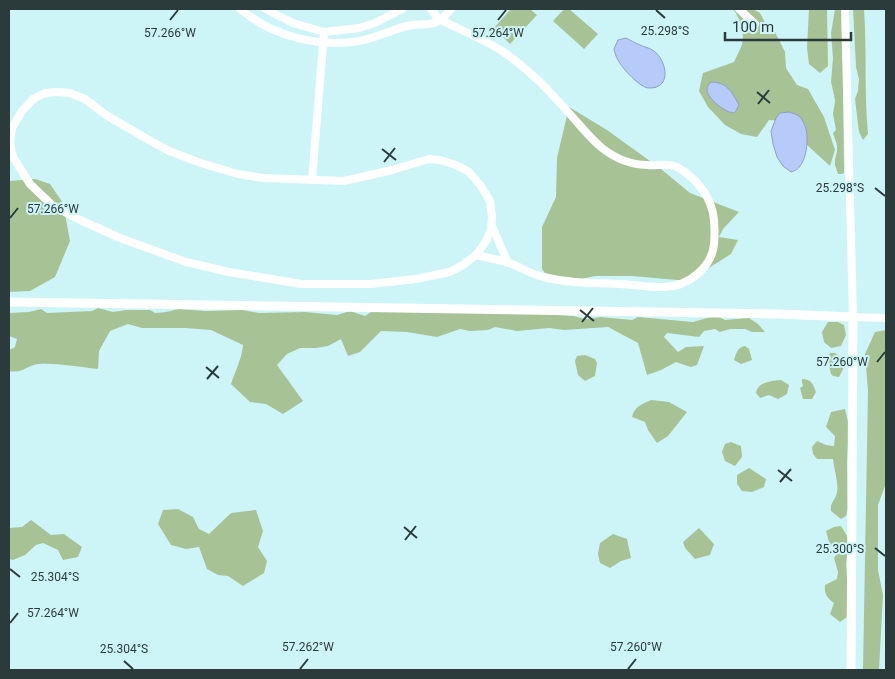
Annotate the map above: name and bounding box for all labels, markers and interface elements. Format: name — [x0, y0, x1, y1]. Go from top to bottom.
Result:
scale bar — [725, 10, 851, 42]
text: 100 m — [732, 18, 774, 36]
text: 25.298°S — [641, 24, 689, 38]
text: 57.266°W — [144, 26, 196, 40]
text: 57.264°W — [472, 26, 524, 40]
text: 25.298°S — [816, 181, 864, 195]
text: 57.266°W — [27, 202, 79, 216]
text: 57.260°W — [816, 355, 868, 369]
text: 25.300°S — [816, 542, 864, 556]
text: 25.304°S — [31, 570, 79, 584]
text: 57.264°W — [27, 606, 79, 620]
text: 57.262°W — [282, 640, 334, 654]
text: 57.260°W — [610, 640, 662, 654]
text: 25.304°S — [100, 642, 148, 656]

